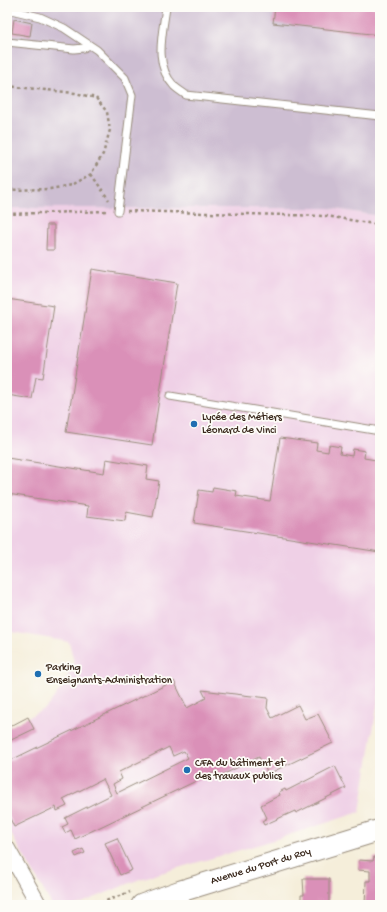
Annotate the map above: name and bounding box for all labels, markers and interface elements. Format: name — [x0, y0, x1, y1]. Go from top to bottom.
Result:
place label: Lycée des Métiers Léonard de Vinci — [202, 412, 283, 437]
marker: Lycée des Métiers Léonard de Vinci — [189, 419, 199, 429]
place label: Parking Enseignants-Administration — [45, 662, 173, 687]
marker: Parking Enseignants-Administration — [33, 669, 43, 679]
place label: CFA du bâtiment et des travaux publics — [195, 758, 286, 783]
marker: CFA du bâtiment et des travaux publics — [182, 765, 192, 775]
street label: Avenue du Port du Roy — [209, 845, 313, 887]

